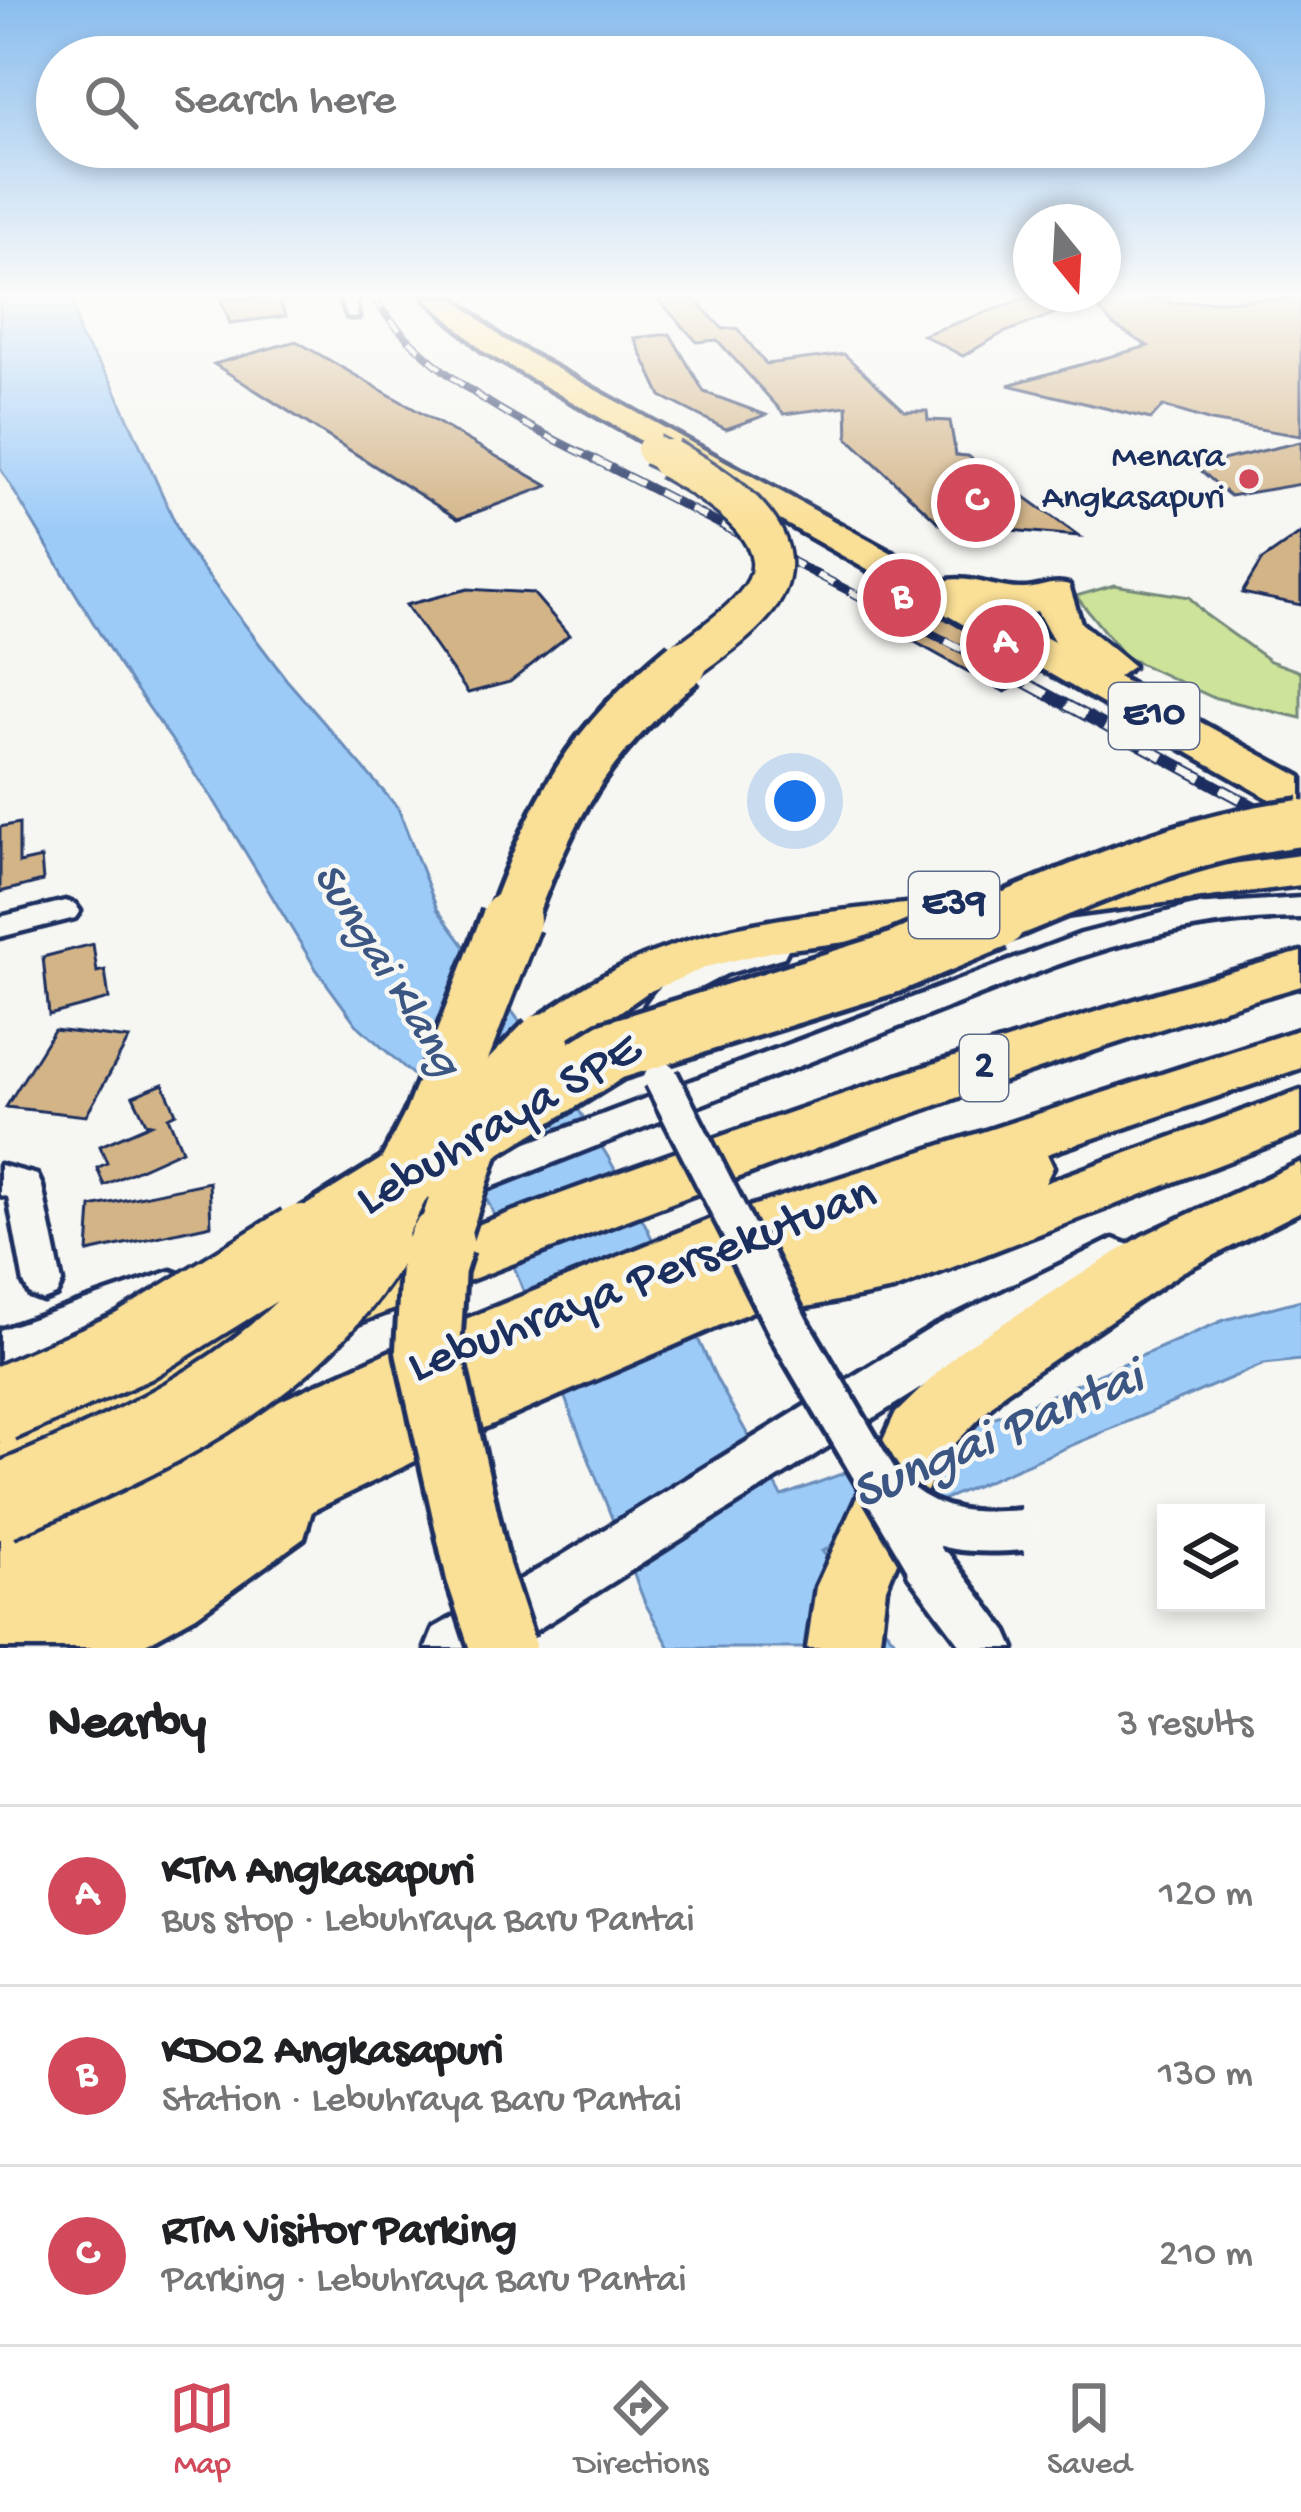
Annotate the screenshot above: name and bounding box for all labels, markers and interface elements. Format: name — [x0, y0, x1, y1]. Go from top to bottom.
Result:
search box — [36, 36, 1265, 168]
icon: search — [78, 69, 144, 135]
text: Search here — [174, 76, 396, 129]
north arrow — [1013, 204, 1121, 312]
place label: Menara Angkasapuri — [1042, 437, 1226, 521]
pin: C — [937, 458, 1015, 548]
marker: Menara Angkasapuri — [1236, 466, 1262, 492]
pin: B — [863, 553, 941, 643]
pin: A — [966, 599, 1044, 689]
road number: E10 — [1109, 683, 1199, 749]
your location — [765, 771, 825, 831]
water label: Sungai Klang — [299, 855, 473, 1089]
road number: E39 — [909, 872, 999, 938]
street label: Lebuhraya SPE — [347, 1020, 655, 1233]
road number: 2 — [960, 1035, 1008, 1101]
street label: Lebuhraya Persekutuan — [400, 1166, 886, 1400]
water label: Sungai Pantai — [844, 1346, 1159, 1528]
map controls — [1157, 1504, 1265, 1612]
button: layers — [1157, 1504, 1265, 1612]
text: Nearby — [48, 1696, 206, 1756]
text: 3 results — [1118, 1703, 1253, 1749]
text: KTM Angkasapuri — [162, 1846, 475, 1899]
text: A — [75, 1873, 99, 1919]
text: 120 m — [1159, 1873, 1253, 1919]
text: Bus stop · Lebuhraya Baru Pantai — [162, 1899, 695, 1945]
text: KD02 Angkasapuri — [162, 2026, 503, 2079]
text: B — [77, 2053, 97, 2099]
text: 130 m — [1158, 2053, 1253, 2099]
text: Station · Lebuhraya Baru Pantai — [162, 2079, 682, 2125]
text: RTM Visitor Parking — [162, 2206, 517, 2259]
text: C — [76, 2233, 98, 2279]
text: 210 m — [1159, 2233, 1253, 2279]
text: Parking · Lebuhraya Baru Pantai — [162, 2259, 687, 2305]
tab: Map — [169, 2375, 235, 2485]
tab: Directions — [574, 2375, 708, 2485]
tab: Saved — [1047, 2375, 1132, 2485]

